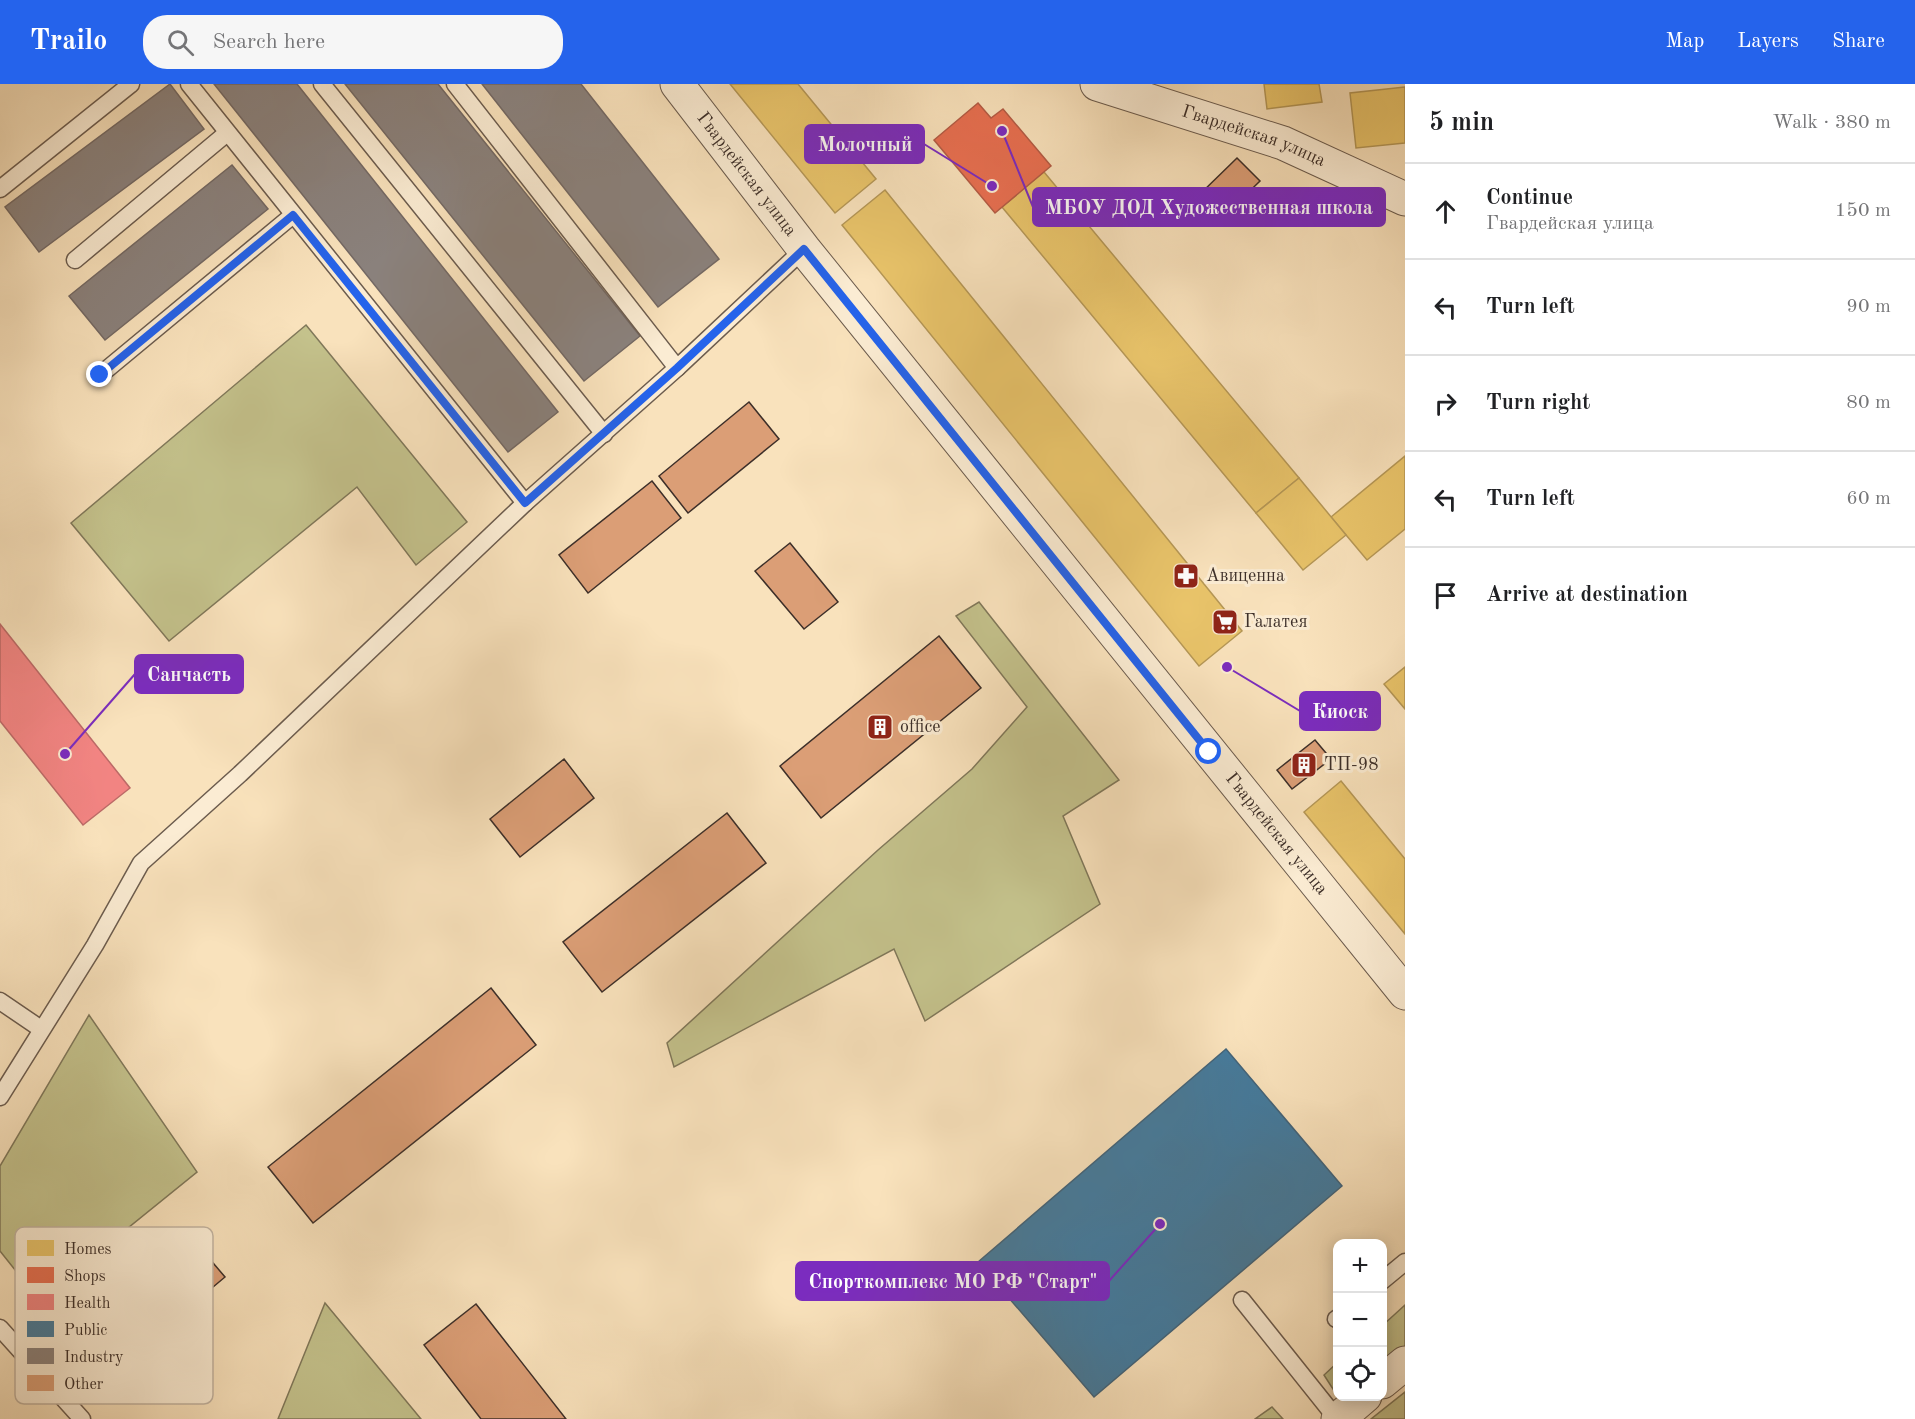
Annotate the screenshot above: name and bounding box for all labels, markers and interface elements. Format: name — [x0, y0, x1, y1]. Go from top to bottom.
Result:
search box — [143, 15, 563, 69]
icon: search — [164, 26, 197, 59]
text: Trailo — [30, 28, 107, 56]
text: Search here — [212, 31, 325, 53]
text: Map — [1665, 31, 1704, 52]
text: Layers — [1737, 31, 1799, 52]
text: Share — [1832, 31, 1885, 52]
street label: Гвардейская улица — [1179, 102, 1328, 170]
street label: Гвардейская улица — [693, 109, 800, 240]
text: 5 min — [1429, 110, 1494, 136]
text: Walk · 380 m — [1772, 113, 1891, 133]
callout: Молочный — [805, 125, 924, 163]
text: Молочный — [818, 136, 912, 156]
text: Continue — [1486, 187, 1573, 209]
callout: МБОУ ДОД Художественная школа — [1033, 188, 1385, 226]
icon: ahead — [1429, 195, 1462, 228]
text: МБОУ ДОД Художественная школа — [1045, 199, 1373, 219]
text: 150 m — [1835, 201, 1891, 221]
text: Гвардейская улица — [1486, 214, 1654, 234]
icon: left — [1429, 291, 1462, 324]
text: Turn left — [1486, 296, 1575, 318]
text: 90 m — [1846, 297, 1891, 317]
route end — [86, 361, 112, 387]
icon: right — [1429, 387, 1462, 420]
text: Turn right — [1486, 392, 1590, 414]
text: 80 m — [1846, 393, 1891, 413]
icon: left — [1429, 483, 1462, 516]
text: Turn left — [1486, 488, 1575, 510]
text: 60 m — [1846, 489, 1891, 509]
pharmacy icon: Авиценна — [1171, 561, 1201, 591]
place label: Авиценна — [1206, 567, 1285, 585]
icon: arrive — [1429, 579, 1462, 612]
text: Arrive at destination — [1486, 584, 1688, 606]
supermarket icon: Галатея — [1210, 607, 1240, 637]
place label: Галатея — [1244, 613, 1308, 631]
callout: Cанчасть — [135, 655, 243, 693]
text: Cанчасть — [147, 666, 231, 686]
callout: Киоск — [1300, 692, 1380, 730]
text: Киоск — [1312, 703, 1369, 723]
building icon: office — [865, 712, 895, 742]
place label: office — [900, 718, 941, 736]
route start — [1195, 738, 1221, 764]
building icon: ТП-98 — [1289, 750, 1319, 780]
place label: ТП-98 — [1324, 756, 1379, 774]
street label: Гвардейская улица — [1222, 769, 1331, 898]
legend — [15, 1227, 213, 1404]
map controls — [1333, 1239, 1387, 1401]
button: + — [1333, 1239, 1387, 1293]
text: Homes — [64, 1242, 112, 1258]
callout: Спорткомплекс МО РФ "Старт" — [796, 1262, 1109, 1300]
text: Shops — [64, 1269, 106, 1285]
text: Спорткомплекс МО РФ "Старт" — [809, 1273, 1097, 1293]
button: − — [1333, 1293, 1387, 1347]
text: Health — [64, 1296, 111, 1312]
text: Public — [64, 1323, 107, 1339]
button: locate — [1333, 1347, 1387, 1401]
text: Industry — [64, 1350, 124, 1366]
text: Other — [64, 1377, 104, 1393]

